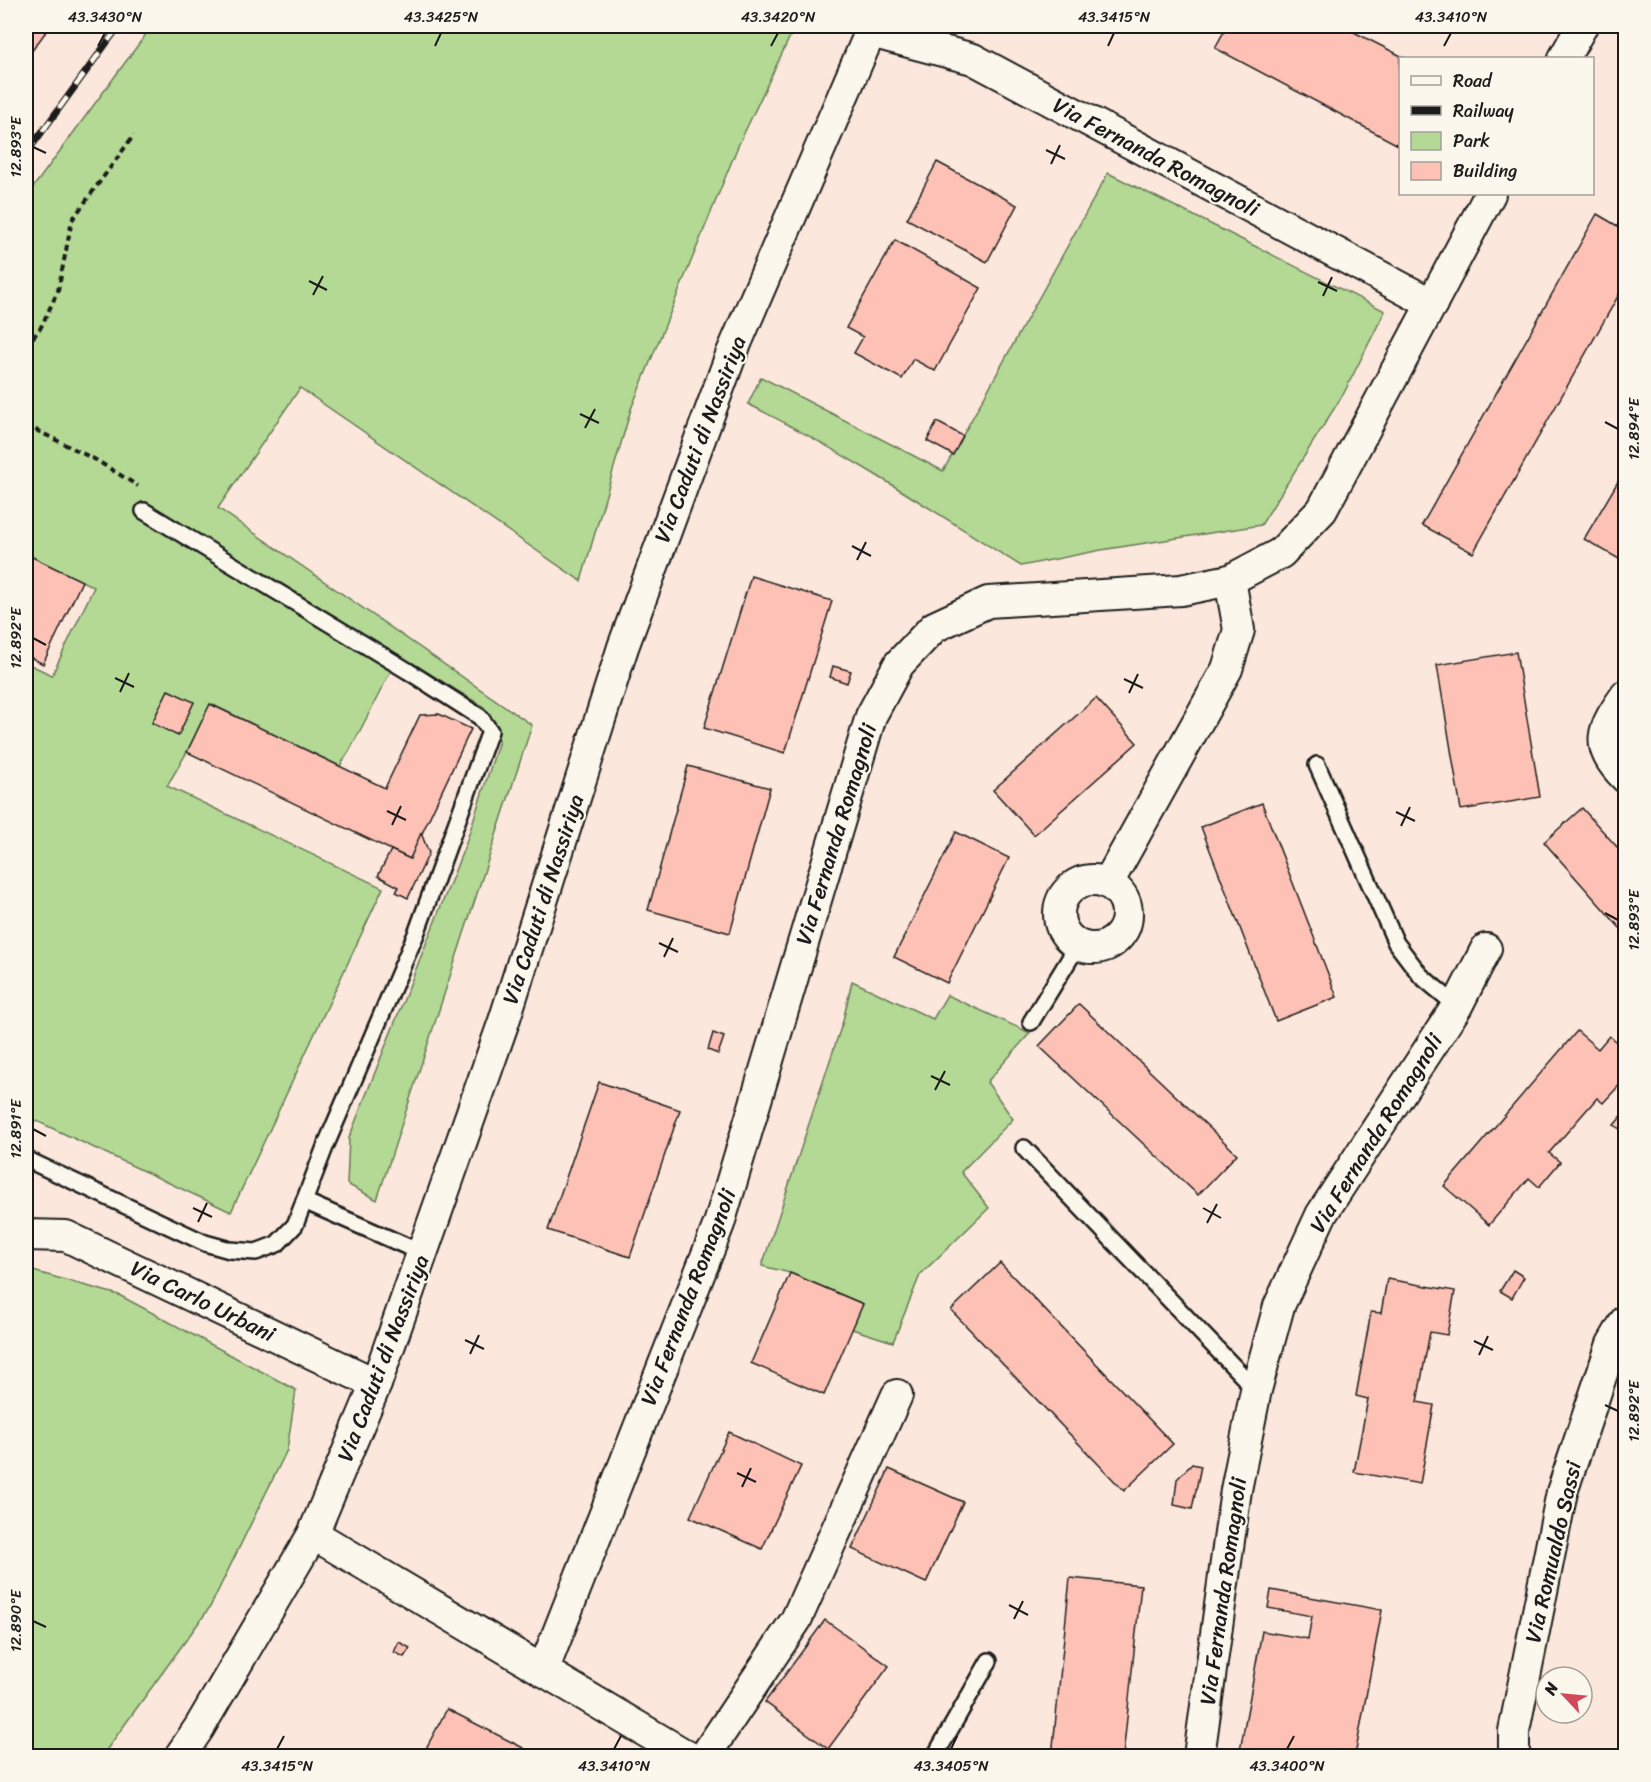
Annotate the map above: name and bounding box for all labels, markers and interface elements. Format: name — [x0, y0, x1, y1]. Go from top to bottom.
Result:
text: 43.3430°N — [68, 4, 143, 30]
text: 43.3425°N — [404, 4, 479, 30]
text: 43.3420°N — [741, 4, 816, 30]
text: 43.3415°N — [1078, 4, 1151, 30]
text: 43.3410°N — [1415, 4, 1488, 30]
legend — [1399, 57, 1594, 195]
text: Road — [1453, 65, 1493, 97]
street label: Via Fernanda Romagnoli — [1046, 86, 1267, 228]
text: Railway — [1453, 95, 1515, 127]
text: 12.893°E — [3, 115, 29, 177]
text: Park — [1453, 125, 1490, 157]
text: Building — [1453, 155, 1517, 187]
street label: Via Caduti di Nassiriya — [643, 330, 757, 548]
text: 12.894°E — [1621, 396, 1647, 460]
text: 12.892°E — [3, 606, 29, 669]
street label: Via Fernanda Romagnoli — [784, 718, 888, 949]
street label: Via Caduti di Nassiriya — [491, 789, 595, 1009]
text: 12.893°E — [1621, 888, 1647, 950]
street label: Via Fernanda Romagnoli — [1299, 1025, 1454, 1241]
text: 12.891°E — [3, 1098, 29, 1159]
street label: Via Fernanda Romagnoli — [629, 1182, 748, 1411]
street label: Via Carlo Urbani — [124, 1249, 283, 1353]
street label: Via Caduti di Nassiriya — [326, 1249, 440, 1467]
text: 12.892°E — [1621, 1379, 1647, 1442]
street label: Via Romualdo Sassi — [1513, 1456, 1593, 1647]
street label: Via Fernanda Romagnoli — [1188, 1474, 1258, 1707]
text: 12.890°E — [3, 1588, 29, 1652]
north arrow — [1534, 1665, 1594, 1725]
text: N — [1535, 1676, 1567, 1701]
text: 43.3415°N — [241, 1753, 314, 1779]
text: 43.3410°N — [578, 1753, 651, 1779]
text: 43.3405°N — [913, 1753, 989, 1779]
text: 43.3400°N — [1249, 1753, 1325, 1779]

